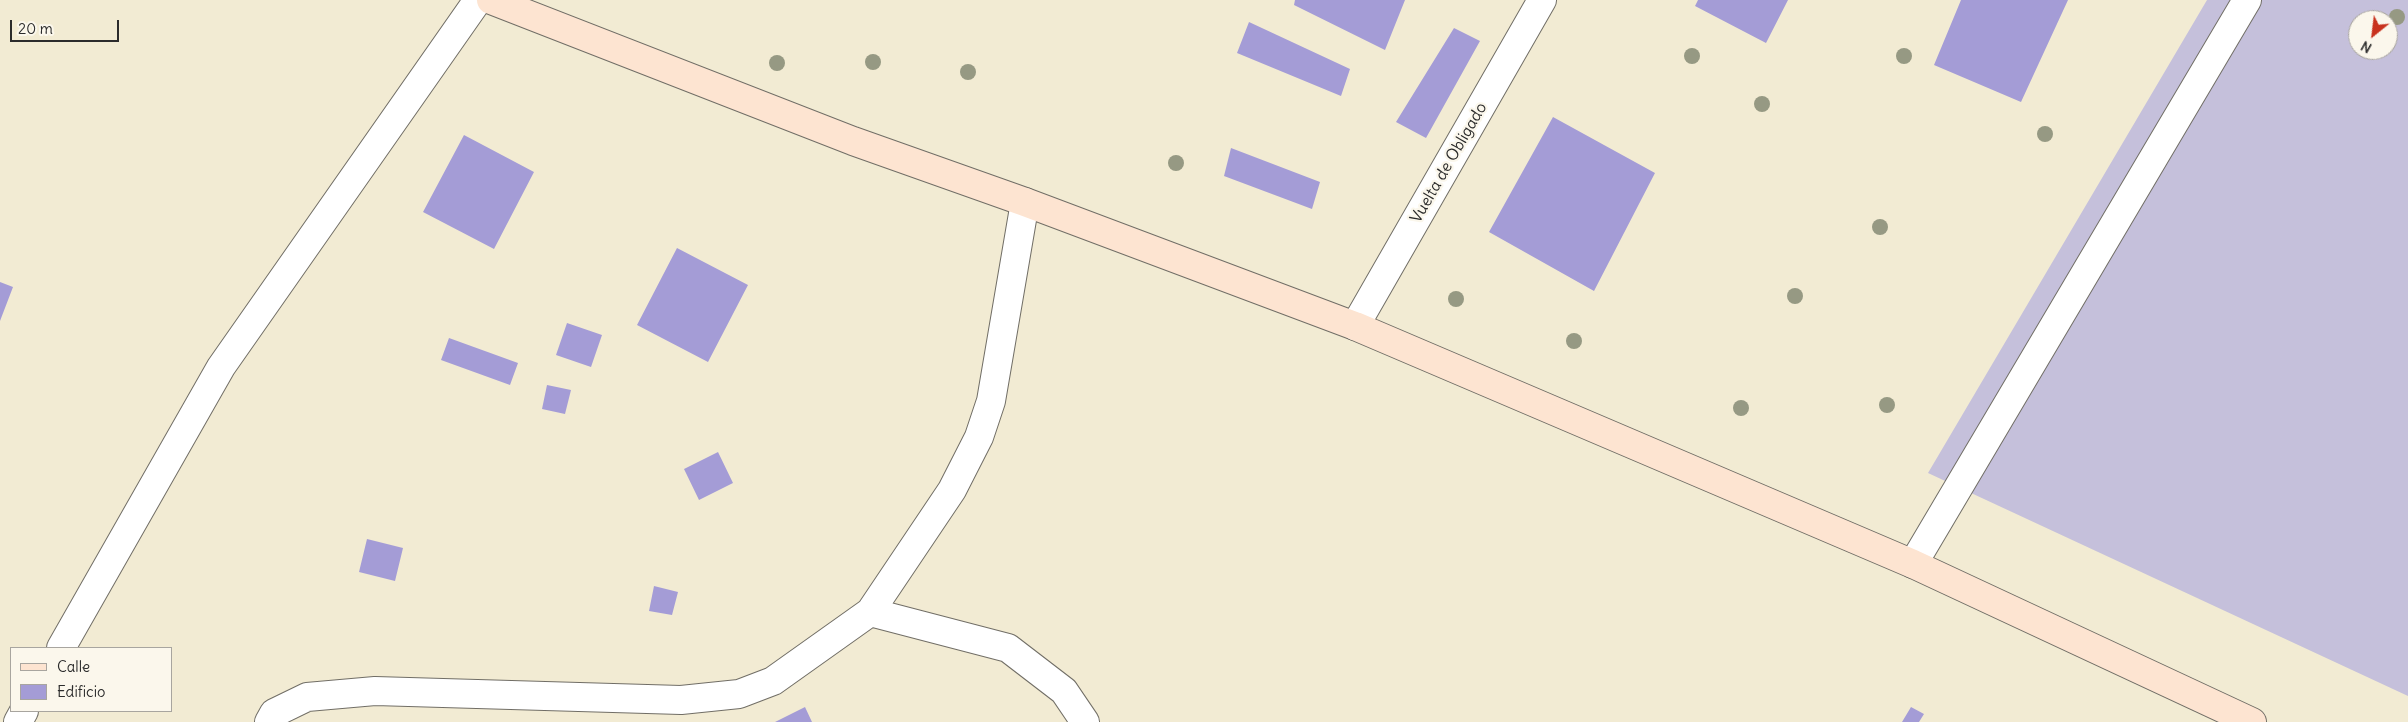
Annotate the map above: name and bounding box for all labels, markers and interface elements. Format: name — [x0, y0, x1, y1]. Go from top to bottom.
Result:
scale bar — [12, 10, 121, 42]
north arrow — [2348, 10, 2398, 60]
text: 20 m — [18, 19, 53, 38]
text: N — [2358, 37, 2375, 57]
street label: Vuelta de Obligado — [1407, 99, 1491, 227]
legend — [10, 647, 172, 712]
text: Calle — [57, 657, 90, 676]
text: Edificio — [57, 682, 105, 701]

